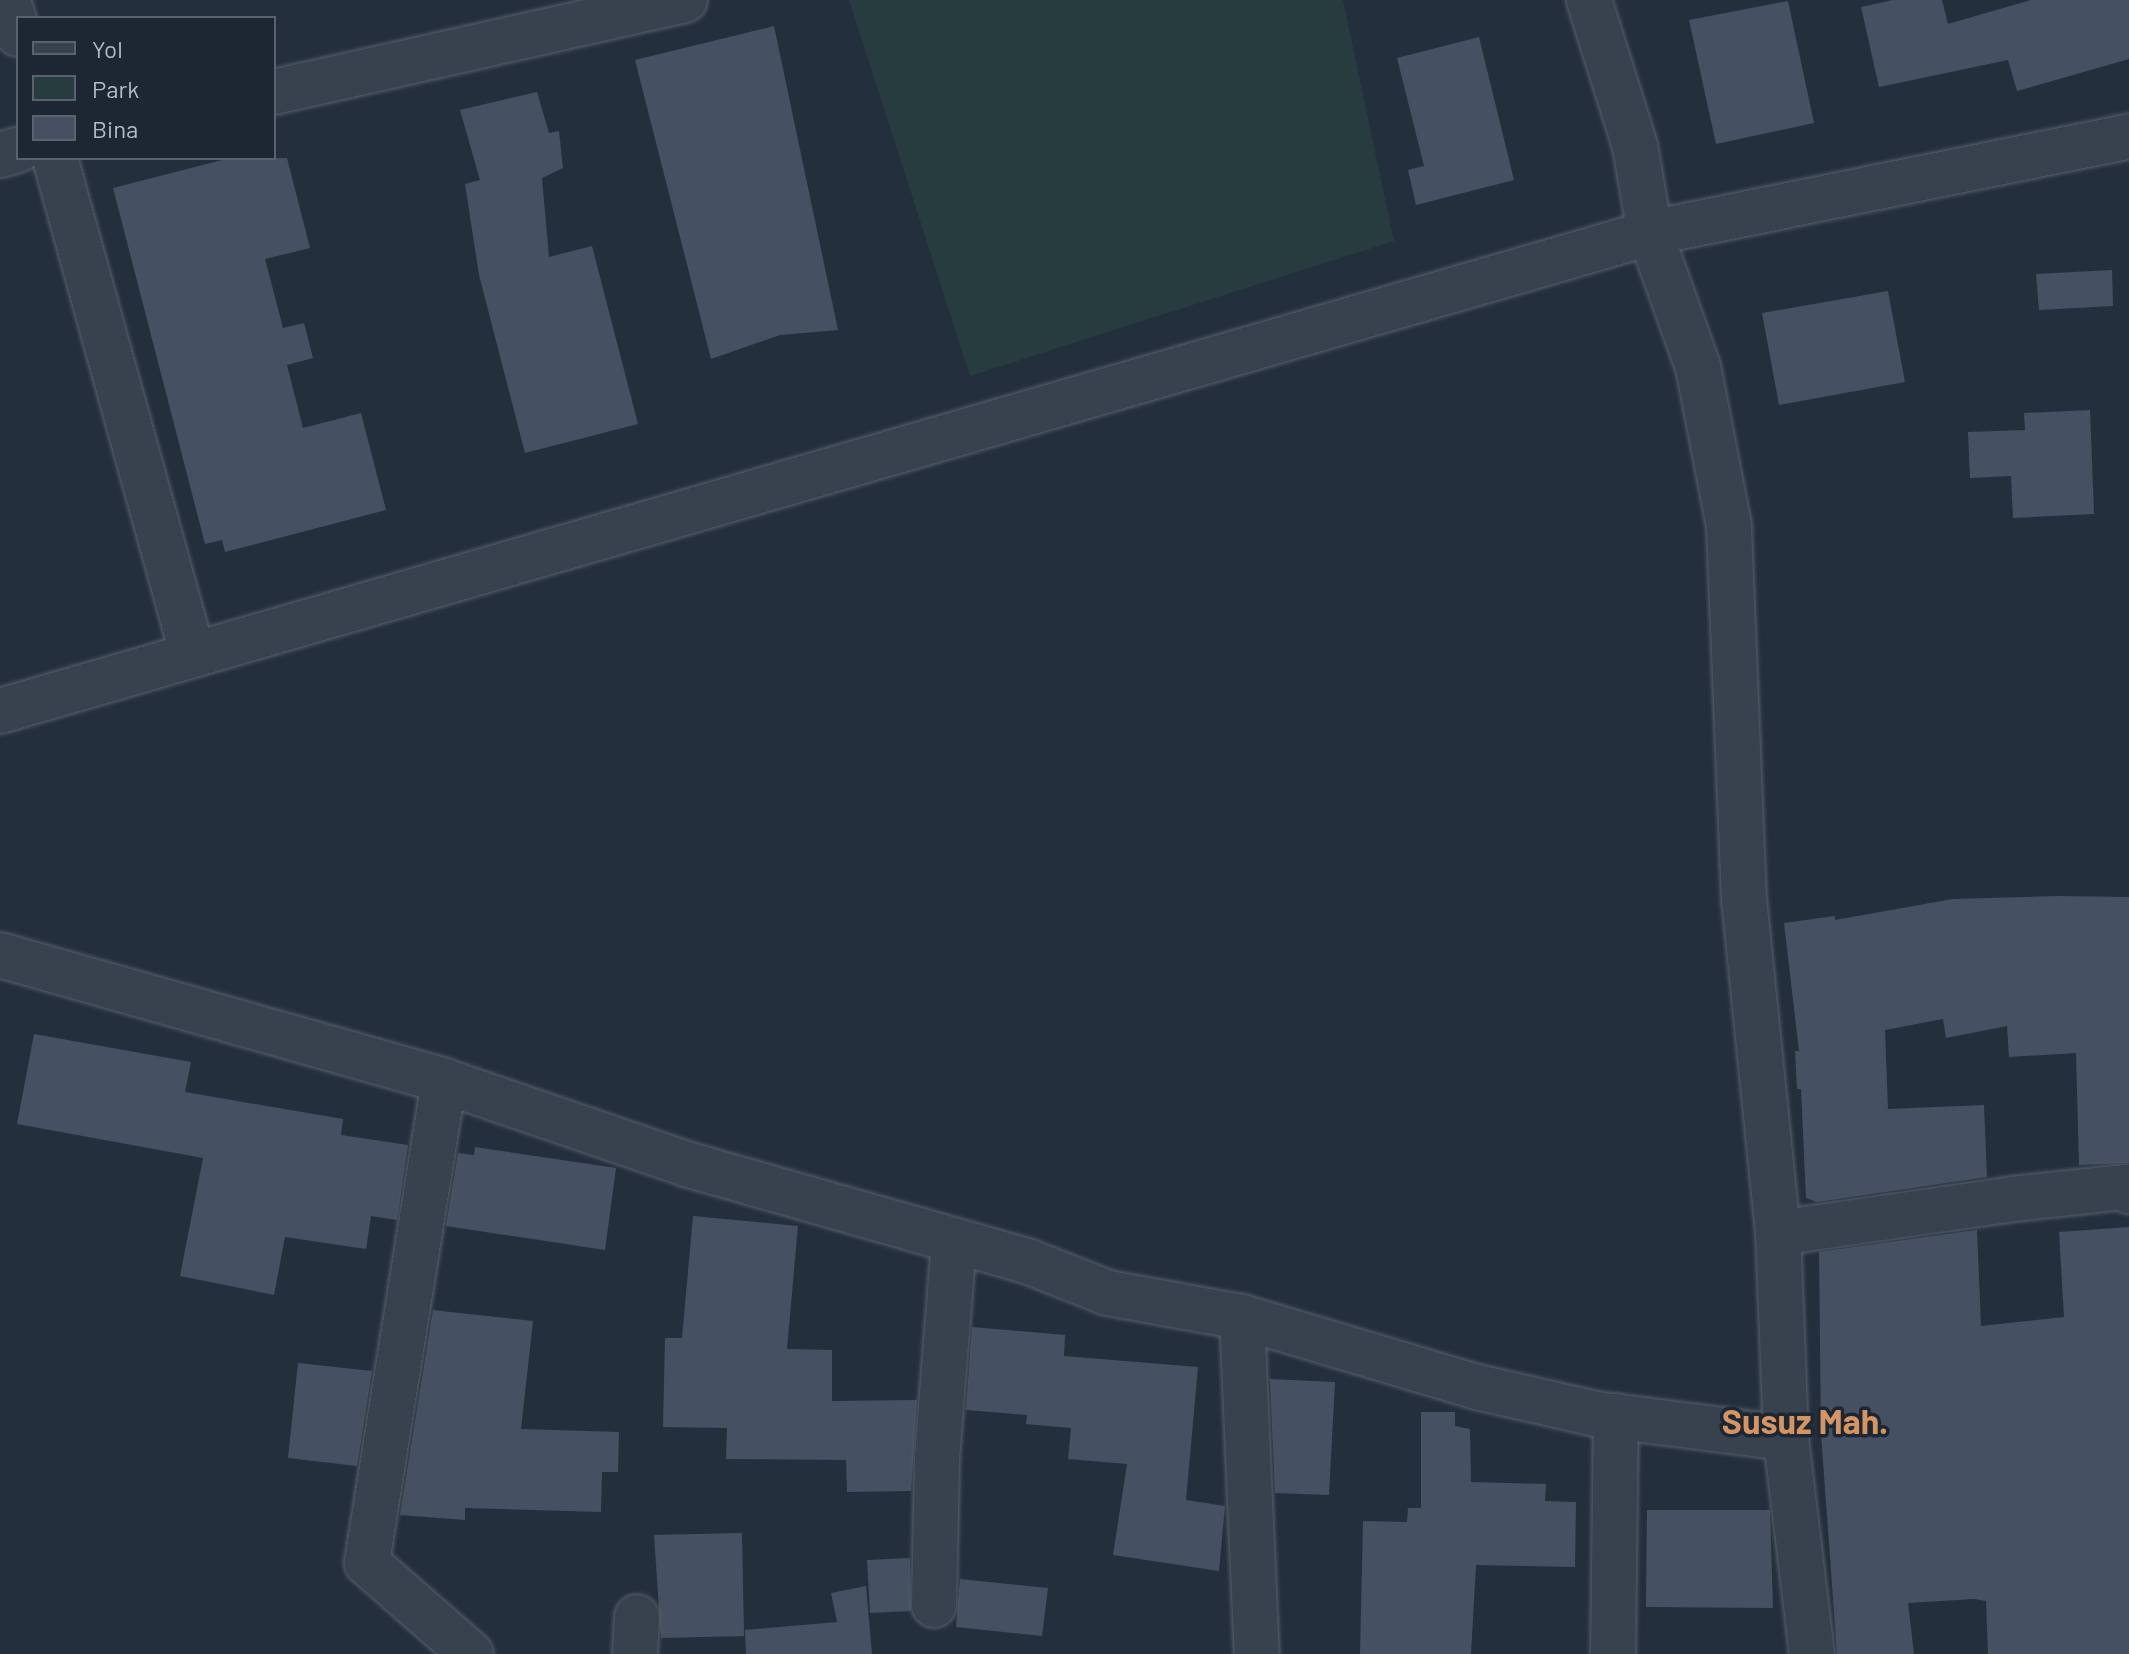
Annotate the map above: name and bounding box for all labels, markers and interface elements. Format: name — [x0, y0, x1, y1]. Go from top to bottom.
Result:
legend — [16, 16, 276, 160]
text: Yol — [92, 34, 123, 63]
text: Park — [92, 74, 139, 103]
text: Bina — [92, 114, 138, 143]
district label: Susuz Mah. — [1722, 1401, 1888, 1441]

